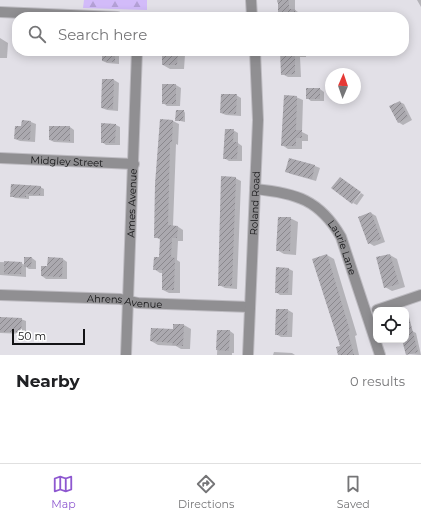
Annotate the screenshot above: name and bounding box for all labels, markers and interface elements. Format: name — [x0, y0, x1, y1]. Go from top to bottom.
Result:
search box — [12, 12, 409, 56]
icon: search — [26, 23, 48, 45]
text: Search here — [58, 25, 147, 44]
north arrow — [325, 68, 361, 104]
street label: Midgley Street — [30, 153, 104, 169]
street label: Ames Avenue — [124, 168, 139, 238]
street label: Roland Road — [247, 171, 262, 236]
street label: Laurie Lane — [325, 217, 360, 277]
street label: Ahrens Avenue — [87, 291, 163, 310]
map controls — [373, 307, 409, 343]
button: locate — [373, 307, 409, 343]
scale bar — [12, 327, 85, 346]
text: 50 m — [18, 329, 46, 343]
text: Nearby — [16, 371, 80, 391]
text: 0 results — [350, 373, 405, 389]
tab: Map — [51, 473, 76, 511]
tab: Directions — [178, 473, 234, 511]
tab: Saved — [337, 473, 370, 511]

